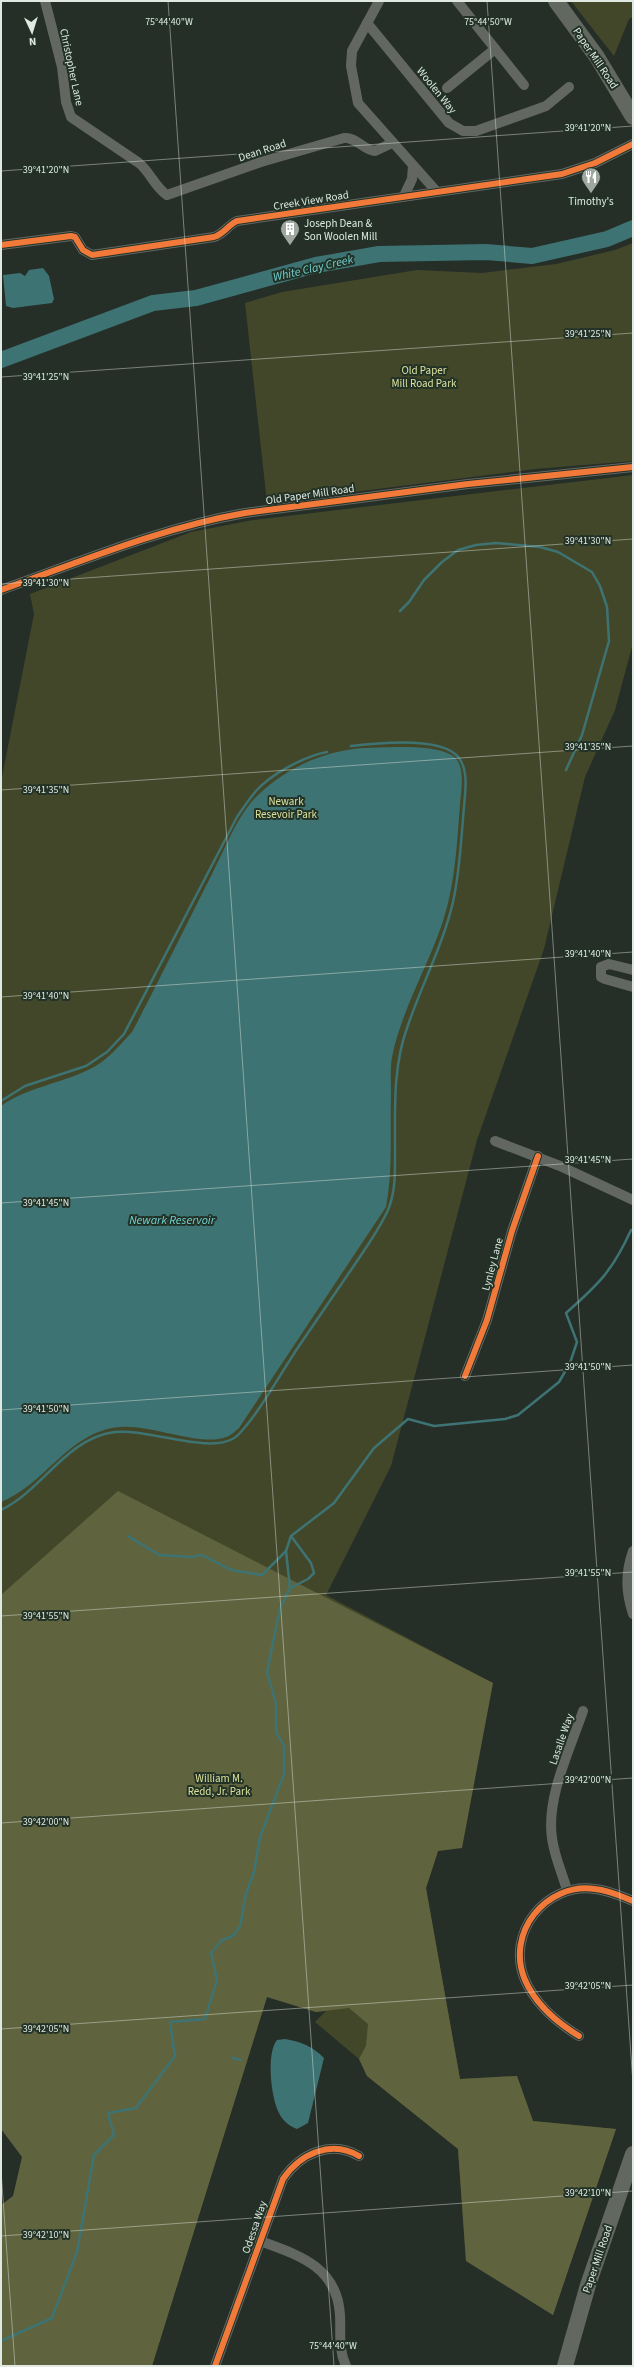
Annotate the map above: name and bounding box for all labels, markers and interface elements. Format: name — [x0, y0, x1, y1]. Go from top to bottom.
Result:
north arrow — [12, 12, 52, 52]
text: 75°44'40"W — [145, 15, 193, 29]
text: 75°44'50"W — [464, 15, 512, 29]
street label: Paper Mill Road — [570, 25, 622, 92]
street label: Christopher Lane — [56, 27, 87, 108]
text: N — [28, 34, 37, 49]
street label: Woolen Way — [413, 64, 460, 117]
text: 39°41'20"N — [565, 121, 611, 135]
street label: Dean Road — [236, 136, 288, 165]
text: 39°41'20"N — [23, 163, 69, 177]
restaurant icon: Timothy's — [580, 166, 602, 194]
street label: Creek View Road — [272, 187, 350, 214]
place label: Timothy's — [568, 194, 614, 209]
place label: Joseph Dean & Son Woolen Mill — [304, 216, 378, 244]
building icon: Joseph Dean & Son Woolen Mill — [279, 218, 301, 246]
water label: White Clay Creek — [271, 251, 355, 286]
text: 39°41'25"N — [565, 327, 611, 341]
park label: Old Paper Mill Road Park — [392, 363, 457, 391]
text: 39°41'25"N — [23, 370, 69, 384]
street label: Old Paper Mill Road — [265, 481, 355, 508]
text: 39°41'30"N — [565, 534, 611, 548]
text: 39°41'30"N — [23, 576, 69, 590]
text: 39°41'35"N — [565, 740, 611, 754]
text: 39°41'35"N — [23, 783, 69, 797]
park label: Newark Resevoir Park — [255, 794, 318, 822]
text: 39°41'40"N — [565, 947, 611, 961]
text: 39°41'40"N — [23, 989, 69, 1003]
text: 39°41'45"N — [565, 1153, 611, 1167]
text: 39°41'45"N — [23, 1196, 69, 1210]
water label: Newark Reservoir — [129, 1212, 216, 1229]
street label: Lynley Lane — [478, 1236, 507, 1292]
text: 39°41'50"N — [565, 1360, 611, 1374]
text: 39°41'50"N — [23, 1402, 69, 1416]
text: 39°41'55"N — [565, 1566, 611, 1580]
text: 39°41'55"N — [23, 1609, 69, 1623]
street label: Lasalle Way — [546, 1711, 577, 1767]
park label: William M. Redd, Jr. Park — [188, 1771, 251, 1799]
text: 39°42'00"N — [565, 1773, 611, 1787]
text: 39°42'00"N — [23, 1815, 69, 1829]
text: 39°42'05"N — [565, 1979, 611, 1993]
text: 39°42'05"N — [23, 2022, 69, 2036]
text: 39°42'10"N — [565, 2186, 611, 2200]
street label: Odessa Way — [238, 2199, 271, 2256]
street label: Paper Mill Road — [579, 2223, 616, 2295]
text: 39°42'10"N — [23, 2228, 69, 2242]
text: 75°44'40"W — [309, 2339, 357, 2353]

